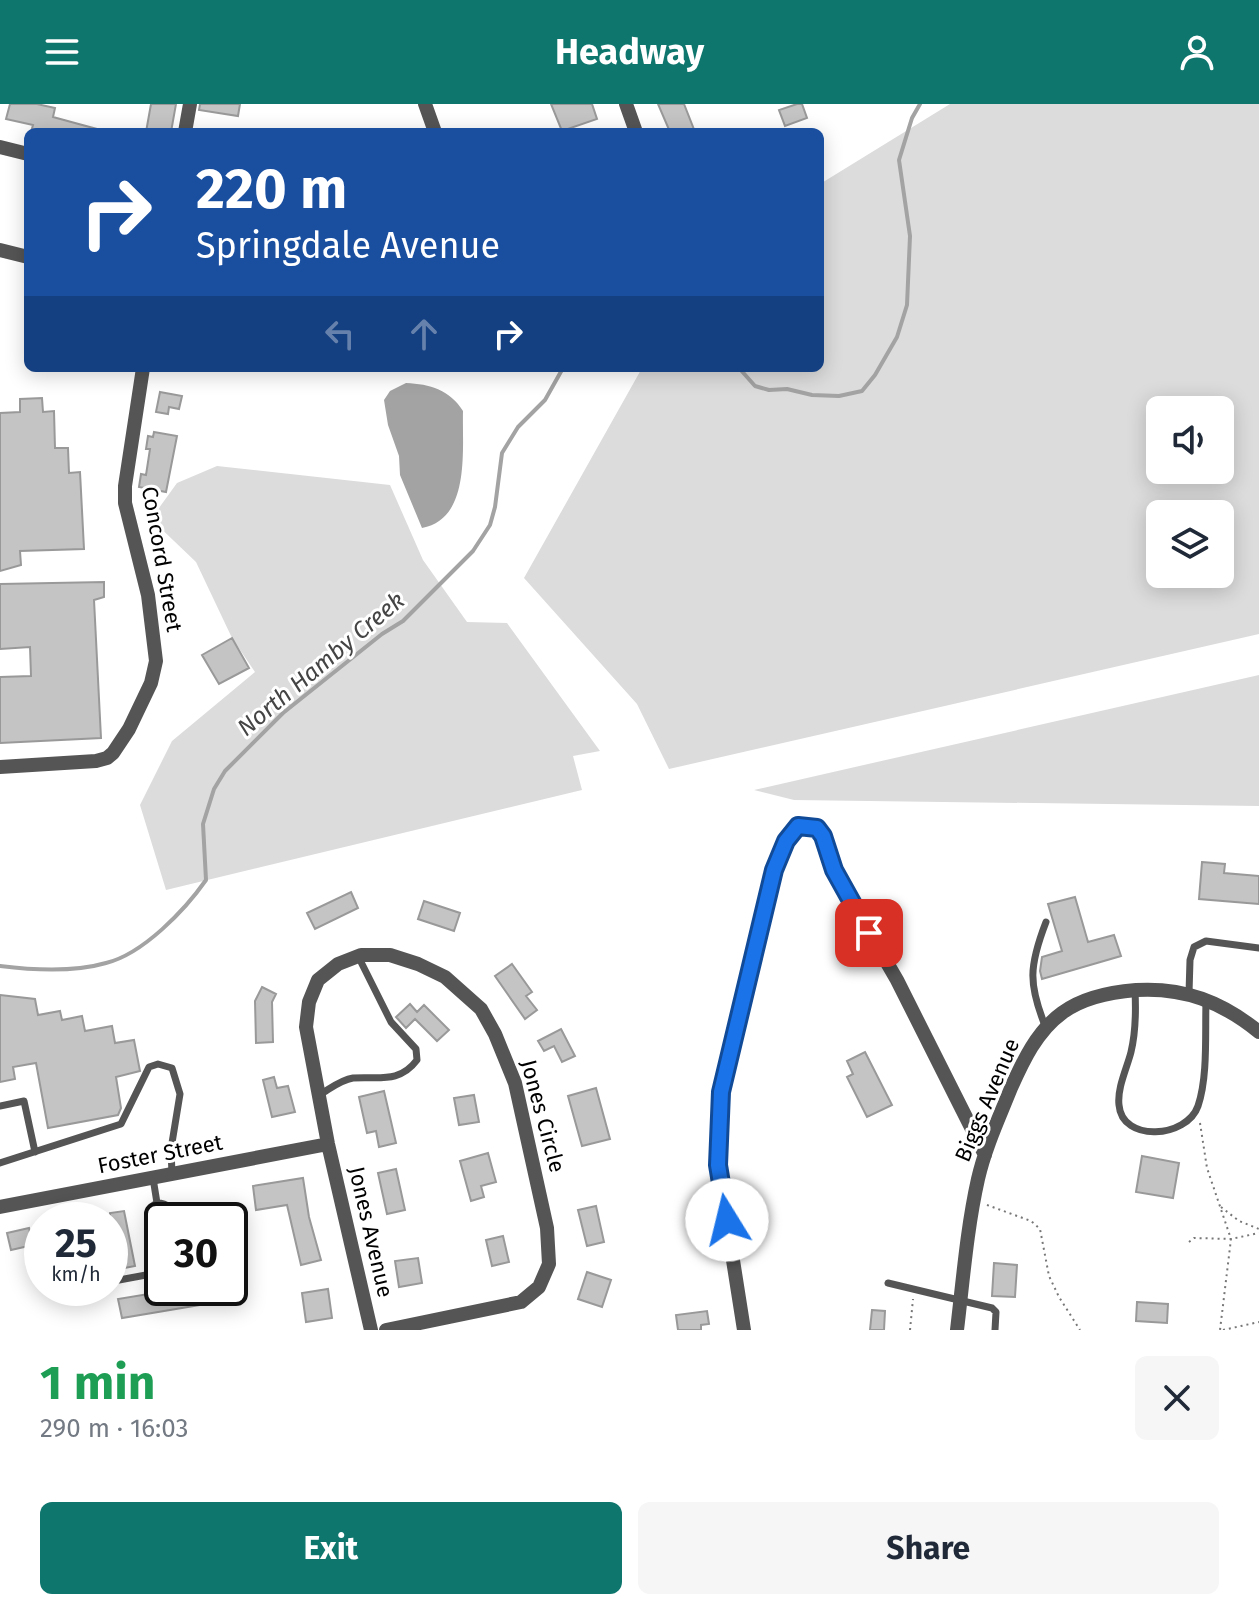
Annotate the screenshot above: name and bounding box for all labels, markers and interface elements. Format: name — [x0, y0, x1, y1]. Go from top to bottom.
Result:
icon: menu — [40, 30, 84, 74]
text: Headway — [555, 30, 704, 74]
icon: person — [1175, 30, 1219, 74]
text: 220 m — [196, 156, 347, 223]
icon: right — [64, 160, 168, 264]
text: Springdale Avenue — [196, 224, 500, 268]
icon: left — [318, 312, 362, 356]
icon: ahead — [402, 312, 446, 356]
icon: right — [486, 312, 530, 356]
map controls — [1146, 396, 1234, 588]
button: sound — [1146, 396, 1234, 484]
street label: Concord Street — [136, 484, 188, 634]
button: layers — [1146, 500, 1234, 588]
water label: North Hamby Creek — [232, 586, 410, 742]
pin — [835, 899, 903, 967]
icon: arrive — [847, 911, 891, 955]
street label: Biggs Avenue — [949, 1034, 1025, 1166]
street label: Jones Circle — [515, 1057, 571, 1175]
street label: Foster Street — [95, 1129, 225, 1179]
street label: Jones Avenue — [343, 1164, 399, 1300]
position arrow — [685, 1178, 769, 1262]
speed limit sign: 30 — [144, 1202, 248, 1306]
text: 25 — [55, 1220, 97, 1268]
text: km/h — [51, 1262, 101, 1286]
text: 1 min — [40, 1354, 155, 1412]
button: close — [1135, 1356, 1219, 1440]
text: 290 m · 16:03 — [40, 1413, 189, 1444]
button: Exit — [40, 1502, 622, 1594]
button: Share — [638, 1502, 1219, 1594]

